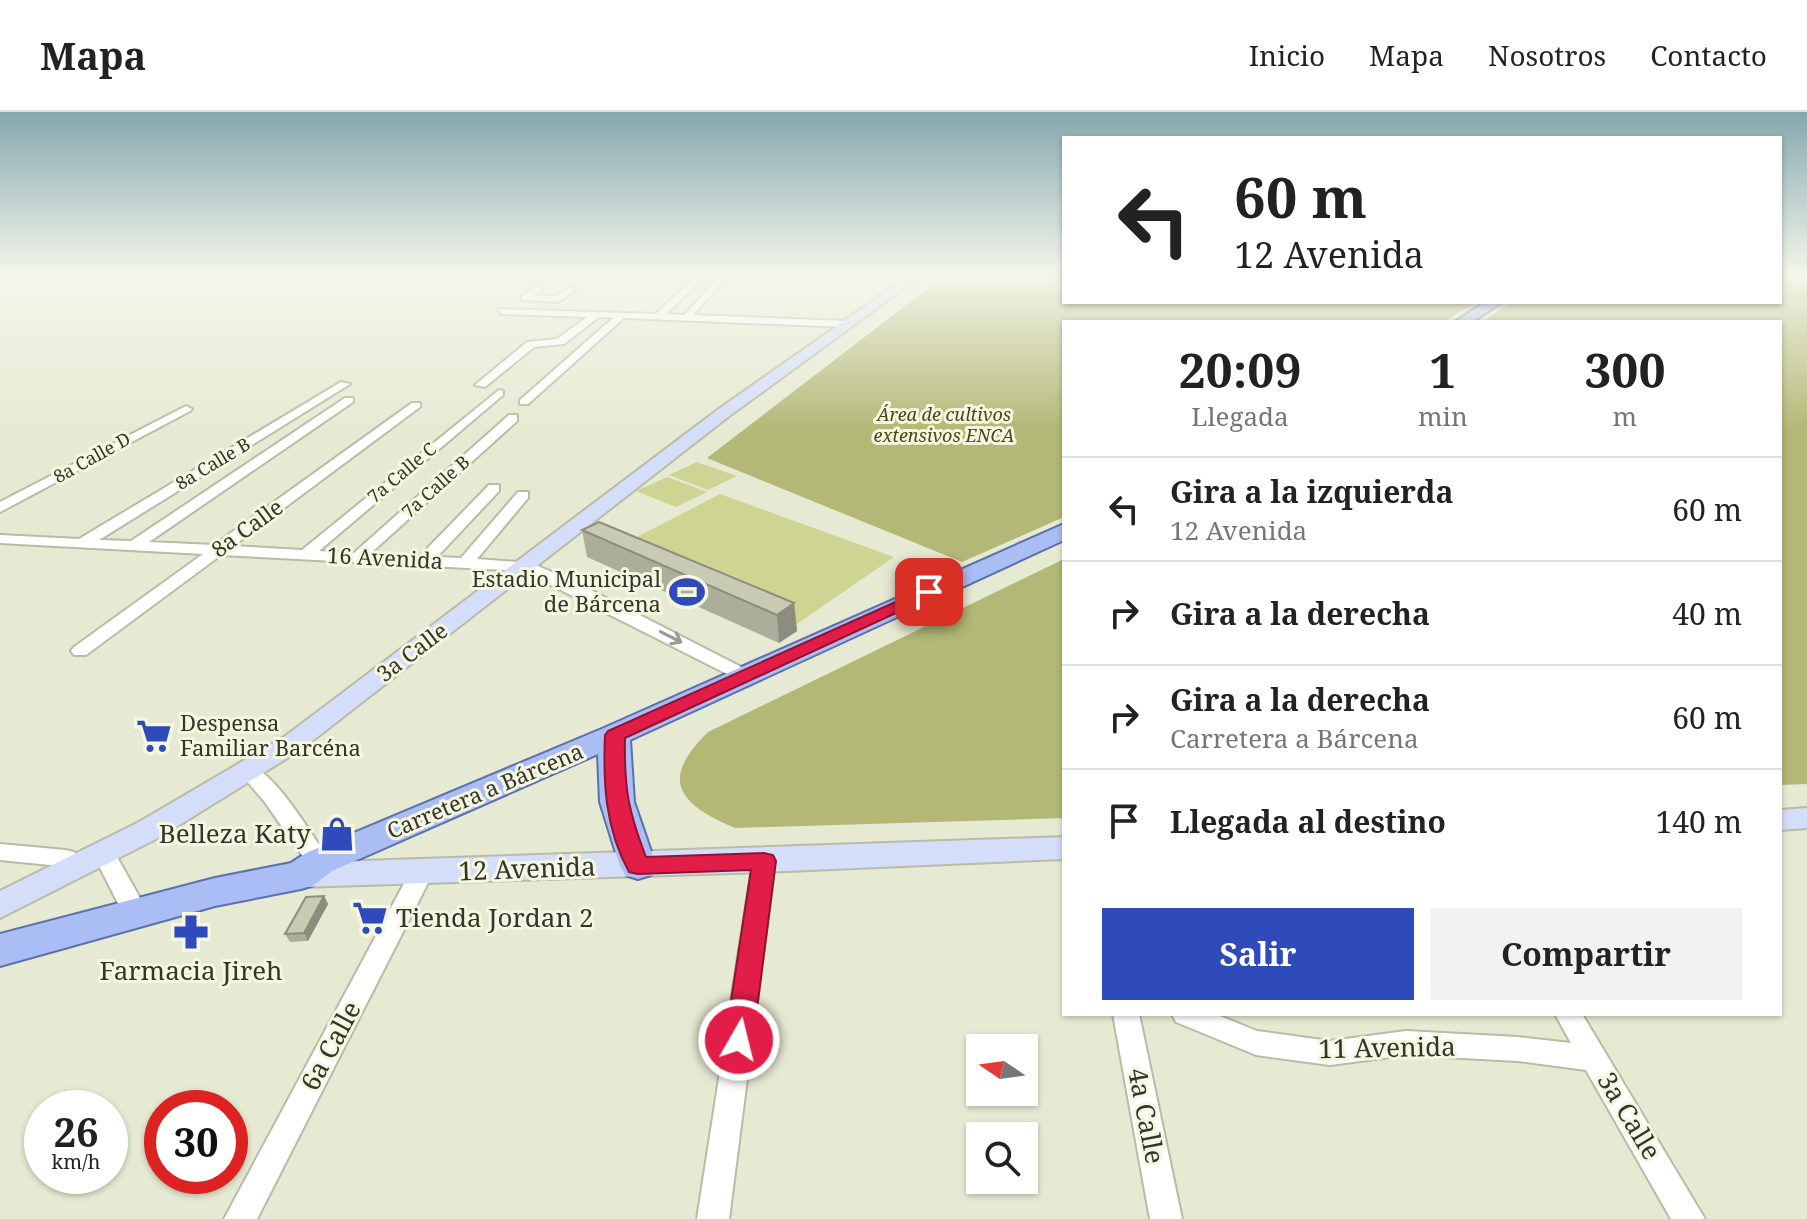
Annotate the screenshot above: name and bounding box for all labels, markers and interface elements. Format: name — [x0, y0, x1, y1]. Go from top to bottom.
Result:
text: Mapa — [40, 29, 146, 81]
text: Inicio — [1249, 36, 1325, 74]
text: Mapa — [1369, 36, 1444, 74]
text: Nosotros — [1488, 36, 1606, 74]
text: Contacto — [1650, 36, 1767, 74]
text: 60 m — [1234, 158, 1367, 234]
icon: left — [1102, 168, 1206, 272]
text: 12 Avenida — [1234, 230, 1424, 279]
text: 20:09 — [1178, 337, 1302, 402]
text: 1 — [1429, 337, 1456, 402]
text: 300 — [1584, 337, 1666, 402]
text: Llegada — [1191, 398, 1289, 434]
text: min — [1418, 398, 1468, 434]
text: m — [1613, 398, 1637, 434]
park label: Área de cultivos extensivos ENCA — [874, 402, 1014, 447]
street label: 8a Calle D — [49, 426, 134, 488]
street label: 8a Calle B — [171, 431, 254, 495]
street label: 7a Calle C — [362, 436, 441, 508]
street label: 7a Calle B — [396, 449, 474, 523]
text: Gira a la izquierda — [1170, 471, 1453, 512]
icon: left — [1102, 487, 1146, 531]
text: 60 m — [1672, 489, 1742, 530]
street label: 8a Calle — [205, 491, 288, 563]
text: 12 Avenida — [1170, 512, 1307, 548]
street label: 16 Avenida — [326, 539, 444, 575]
pin — [895, 558, 963, 626]
place label: Estadio Municipal de Bárcena — [472, 563, 661, 618]
icon: arrive — [907, 570, 951, 614]
sports icon: Estadio Municipal de Bárcena — [668, 573, 706, 611]
icon: right — [1102, 591, 1146, 635]
text: Gira a la derecha — [1170, 593, 1430, 634]
text: 40 m — [1672, 593, 1742, 634]
street label: 3a Calle — [370, 615, 453, 688]
one-way arrow — [659, 630, 683, 646]
text: Gira a la derecha — [1170, 679, 1430, 720]
icon: right — [1102, 695, 1146, 739]
text: 60 m — [1672, 697, 1742, 738]
place label: Despensa Familiar Barcéna — [180, 707, 361, 762]
supermarket icon: Despensa Familiar Barcéna — [135, 717, 173, 755]
text: Carretera a Bárcena — [1170, 720, 1419, 756]
street label: Carretera a Bárcena — [382, 735, 587, 845]
icon: arrive — [1102, 799, 1146, 843]
text: Llegada al destino — [1170, 801, 1446, 842]
text: 140 m — [1656, 801, 1742, 842]
place label: Belleza Katy — [159, 815, 311, 851]
shop icon: Belleza Katy — [318, 815, 356, 853]
street label: 12 Avenida — [458, 848, 596, 888]
supermarket icon: Tienda Jordan 2 — [351, 899, 389, 937]
place label: Tienda Jordan 2 — [396, 899, 594, 935]
button: Salir — [1102, 908, 1414, 1000]
button: Compartir — [1430, 908, 1742, 1000]
pharmacy icon: Farmacia Jireh — [172, 913, 210, 951]
place label: Farmacia Jireh — [99, 952, 283, 988]
street label: 6a Calle — [292, 994, 369, 1097]
position arrow — [697, 998, 781, 1082]
street label: 11 Avenida — [1318, 1028, 1456, 1066]
north arrow — [966, 1034, 1038, 1106]
map controls — [966, 1034, 1038, 1194]
street label: 4a Calle — [1120, 1065, 1174, 1167]
street label: 3a Calle — [1590, 1065, 1670, 1166]
speed limit sign: 30 — [144, 1090, 248, 1194]
text: 26 — [53, 1104, 99, 1159]
button: search — [966, 1122, 1038, 1194]
text: km/h — [51, 1148, 101, 1175]

